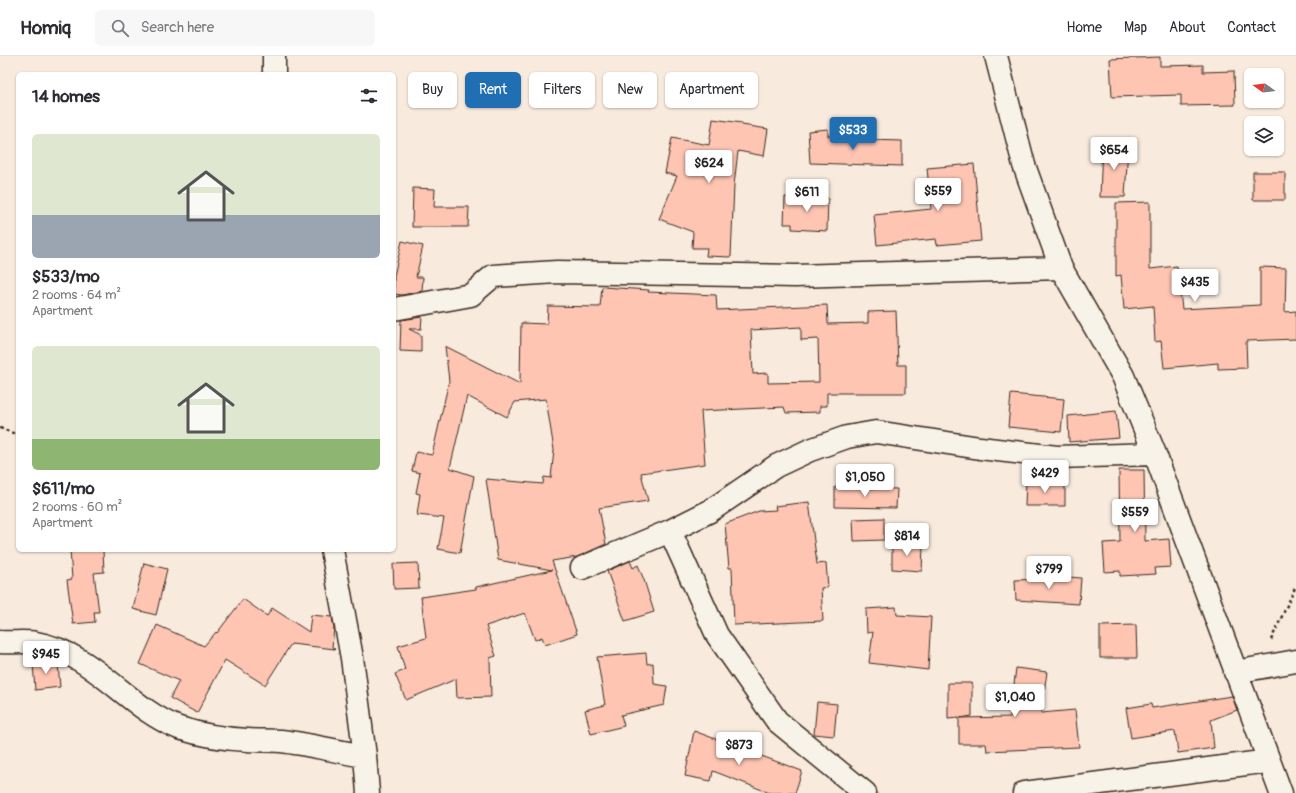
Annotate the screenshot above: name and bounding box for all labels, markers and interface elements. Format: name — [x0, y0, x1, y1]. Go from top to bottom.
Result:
search box — [95, 10, 375, 46]
text: Homiq — [20, 16, 71, 40]
icon: search — [109, 17, 131, 39]
text: Search here — [141, 18, 214, 37]
text: Home — [1067, 19, 1102, 36]
text: Map — [1124, 19, 1147, 36]
text: About — [1169, 19, 1205, 36]
text: Contact — [1227, 19, 1276, 36]
north arrow — [1244, 68, 1284, 108]
map controls — [1244, 68, 1284, 156]
chip: Buy — [408, 72, 457, 108]
chip: Rent — [465, 72, 521, 108]
chip: Filters — [529, 72, 595, 108]
chip: New — [603, 72, 657, 108]
chip: Apartment — [665, 72, 758, 108]
icon: filters — [358, 85, 380, 107]
text: 14 homes — [32, 86, 100, 107]
button: layers — [1244, 116, 1284, 156]
pin: $533 — [829, 117, 877, 151]
text: $533 — [839, 122, 867, 138]
pin: $654 — [1090, 137, 1138, 171]
text: $654 — [1099, 142, 1129, 158]
pin: $624 — [685, 150, 733, 184]
text: $624 — [694, 155, 724, 171]
icon: home — [170, 160, 242, 232]
pin: $559 — [914, 178, 962, 212]
pin: $611 — [783, 179, 831, 213]
text: $559 — [924, 183, 952, 199]
text: $611 — [795, 184, 819, 200]
text: $533/mo — [32, 266, 100, 287]
pin: $435 — [1171, 269, 1219, 303]
text: $435 — [1181, 274, 1209, 290]
text: 2 rooms · 64 m² — [32, 287, 121, 303]
text: Apartment — [32, 303, 93, 319]
icon: home — [170, 372, 242, 444]
pin: $429 — [1021, 460, 1069, 494]
pin: $1,050 — [832, 464, 898, 498]
text: $429 — [1031, 465, 1059, 481]
text: $1,050 — [845, 469, 885, 485]
text: $611/mo — [32, 478, 95, 499]
text: 2 rooms · 60 m² — [32, 499, 122, 515]
pin: $559 — [1111, 499, 1159, 533]
text: $559 — [1121, 504, 1149, 520]
text: Apartment — [32, 515, 93, 531]
pin: $814 — [883, 523, 931, 557]
text: $814 — [894, 528, 920, 544]
pin: $799 — [1025, 556, 1073, 590]
text: $799 — [1035, 561, 1063, 577]
pin: $945 — [22, 641, 70, 675]
text: $945 — [32, 646, 60, 662]
pin: $1,040 — [982, 684, 1048, 718]
text: $1,040 — [995, 689, 1035, 705]
pin: $873 — [715, 732, 763, 766]
text: $873 — [725, 737, 753, 753]

